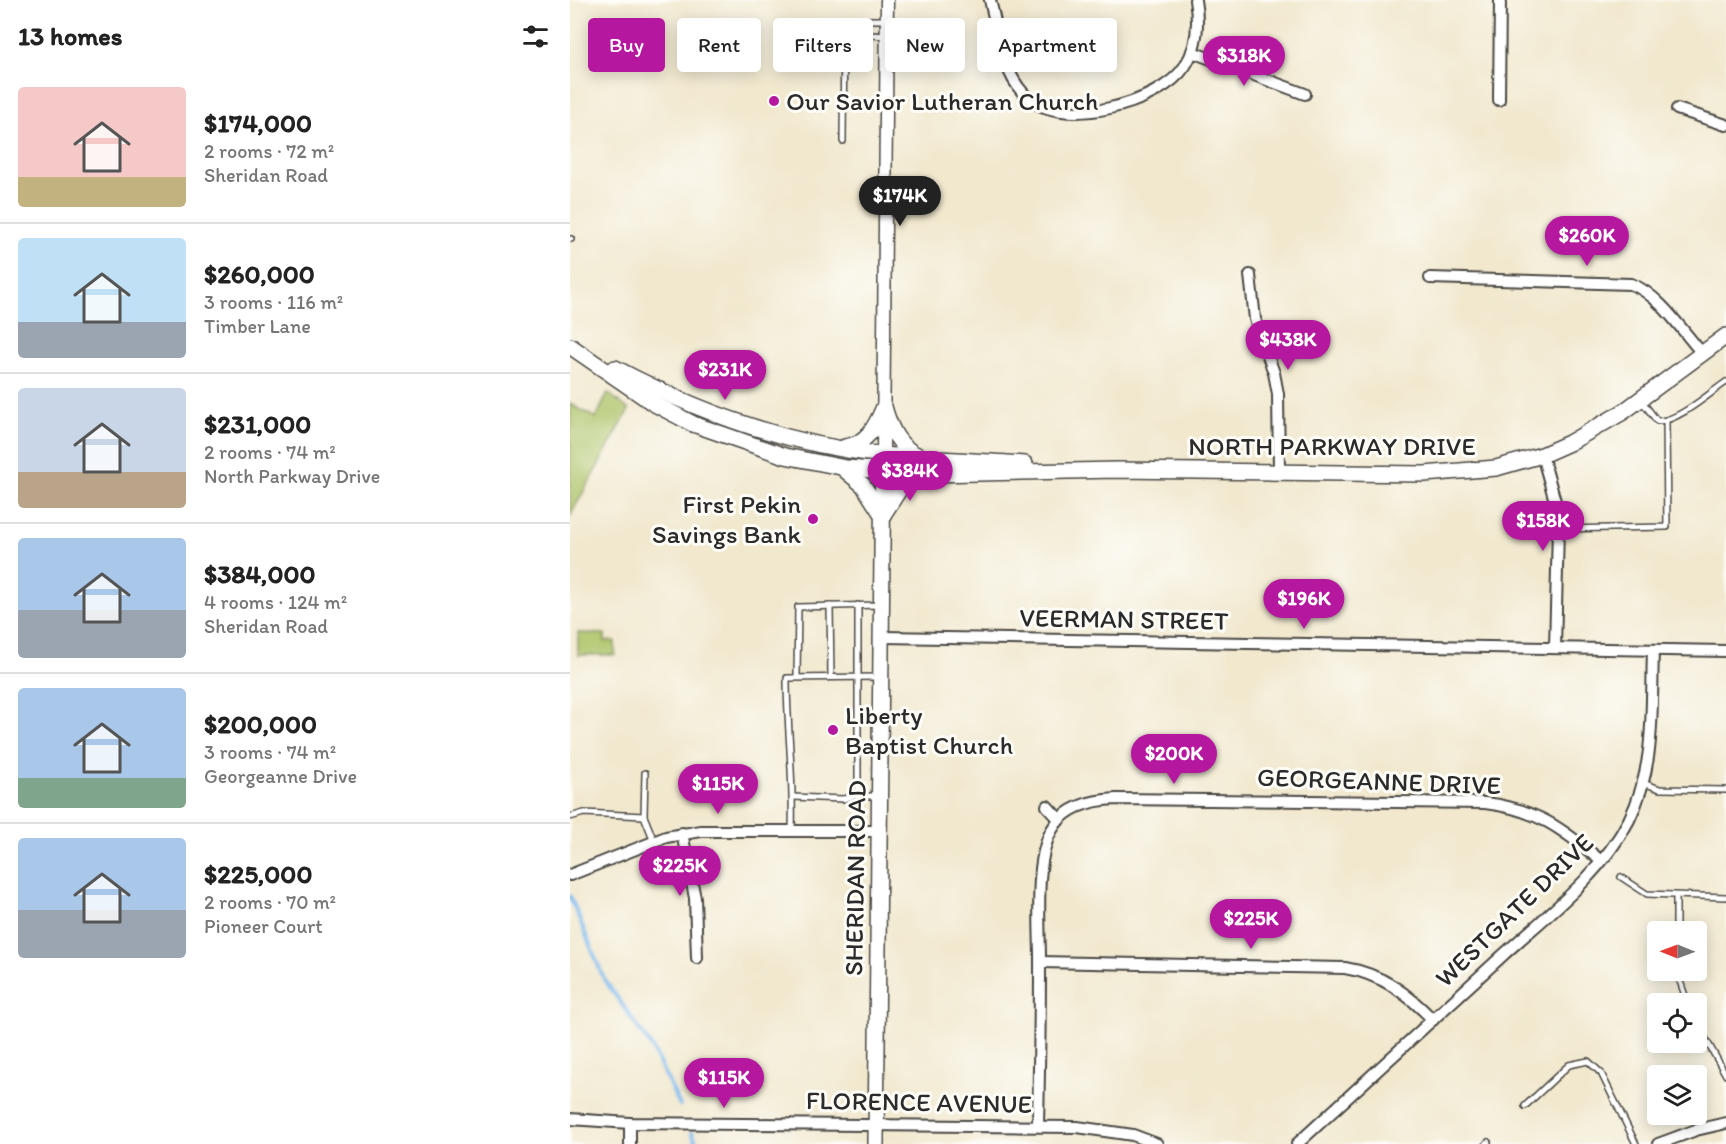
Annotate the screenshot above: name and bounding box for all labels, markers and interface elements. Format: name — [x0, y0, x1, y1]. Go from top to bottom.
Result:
chip: Buy — [588, 18, 665, 72]
chip: Rent — [677, 18, 761, 72]
chip: Filters — [773, 18, 873, 72]
chip: New — [885, 18, 965, 72]
chip: Apartment — [977, 18, 1117, 72]
text: 13 homes — [18, 20, 122, 52]
icon: filters — [519, 20, 552, 53]
pin: $318K — [1202, 36, 1286, 87]
text: $318K — [1217, 43, 1271, 67]
place label: Our Savior Lutheran Church — [786, 85, 1098, 117]
marker: Our Savior Lutheran Church — [767, 94, 781, 108]
text: $174,000 — [204, 107, 312, 139]
icon: home — [66, 111, 138, 183]
text: 2 rooms · 72 m² — [204, 139, 334, 163]
text: Sheridan Road — [204, 163, 328, 187]
pin: $174K — [858, 176, 942, 227]
text: $174K — [873, 183, 927, 207]
pin: $260K — [1545, 216, 1629, 267]
text: $260K — [1559, 223, 1615, 247]
text: $260,000 — [204, 258, 315, 290]
icon: home — [66, 262, 138, 334]
text: 3 rooms · 116 m² — [204, 290, 343, 314]
text: Timber Lane — [204, 314, 311, 338]
pin: $438K — [1246, 320, 1330, 371]
text: $438K — [1260, 327, 1316, 351]
pin: $231K — [683, 350, 767, 401]
text: $231K — [698, 357, 752, 381]
text: $231,000 — [204, 408, 311, 440]
icon: home — [66, 412, 138, 484]
street label: NORTH PARKWAY DRIVE — [1188, 430, 1476, 462]
text: 2 rooms · 74 m² — [204, 440, 336, 464]
pin: $384K — [868, 451, 952, 502]
text: $384K — [882, 458, 938, 482]
text: North Parkway Drive — [204, 464, 380, 488]
place label: First Pekin Savings Bank — [652, 488, 802, 550]
pin: $158K — [1501, 501, 1585, 552]
text: $158K — [1516, 508, 1570, 532]
marker: First Pekin Savings Bank — [806, 512, 820, 526]
text: $384,000 — [204, 558, 315, 590]
icon: home — [66, 562, 138, 634]
pin: $196K — [1262, 579, 1346, 630]
text: $196K — [1277, 586, 1331, 610]
text: 4 rooms · 124 m² — [204, 590, 347, 614]
street label: VEERMAN STREET — [1019, 601, 1229, 637]
text: Sheridan Road — [204, 614, 328, 638]
place label: Liberty Baptist Church — [845, 699, 1013, 761]
text: $200,000 — [204, 708, 317, 740]
icon: home — [66, 712, 138, 784]
marker: Liberty Baptist Church — [826, 723, 840, 737]
pin: $200K — [1132, 734, 1216, 785]
text: 3 rooms · 74 m² — [204, 740, 336, 764]
text: $200K — [1145, 741, 1203, 765]
street label: GEORGEANNE DRIVE — [1257, 761, 1501, 801]
text: Georgeanne Drive — [204, 764, 357, 788]
pin: $115K — [676, 764, 760, 815]
text: $115K — [692, 771, 744, 795]
street label: SHERIDAN ROAD — [837, 780, 873, 976]
street label: WESTGATE DRIVE — [1428, 826, 1600, 994]
pin: $225K — [638, 846, 722, 897]
text: $225K — [653, 853, 707, 877]
text: $225,000 — [204, 858, 312, 890]
icon: home — [66, 862, 138, 934]
text: 2 rooms · 70 m² — [204, 890, 336, 914]
pin: $225K — [1209, 899, 1293, 950]
text: $225K — [1224, 906, 1278, 930]
text: Pioneer Court — [204, 914, 323, 938]
north arrow — [1647, 921, 1707, 981]
map controls — [1647, 921, 1707, 1125]
button: locate — [1647, 993, 1707, 1053]
pin: $115K — [682, 1058, 766, 1109]
text: $115K — [698, 1065, 750, 1089]
button: layers — [1647, 1065, 1707, 1125]
street label: FLORENCE AVENUE — [806, 1084, 1032, 1120]

